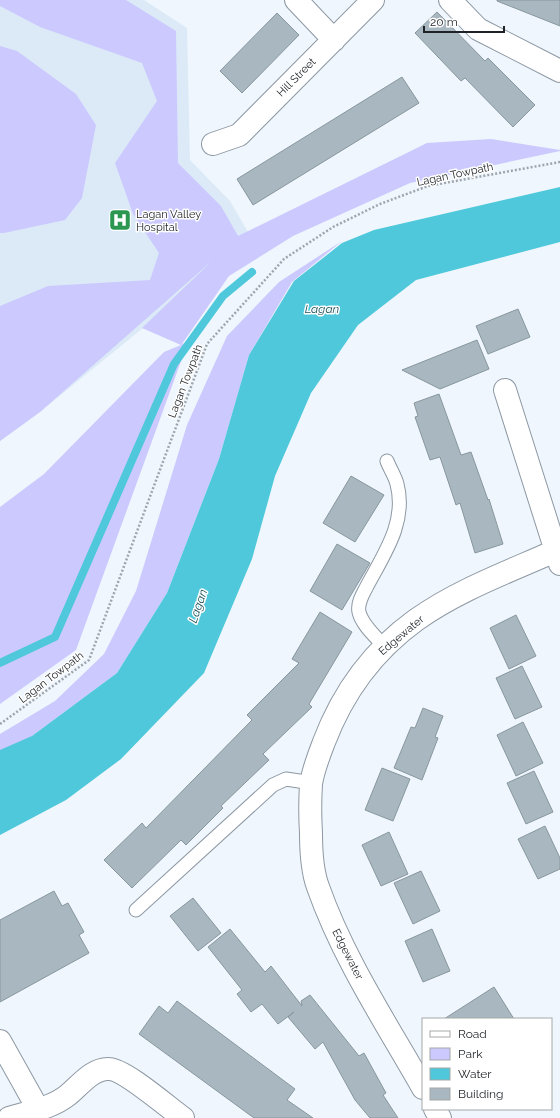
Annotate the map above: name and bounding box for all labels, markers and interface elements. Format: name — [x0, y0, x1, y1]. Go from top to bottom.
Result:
scale bar — [424, 8, 504, 34]
text: 20 m — [430, 15, 458, 29]
street label: Hill Street — [274, 55, 319, 99]
street label: Lagan Towpath — [416, 160, 494, 189]
hospital icon: Lagan Valley Hospital — [107, 207, 133, 233]
place label: Lagan Valley Hospital — [136, 208, 201, 234]
water label: Lagan — [305, 302, 340, 316]
street label: Lagan Towpath — [165, 343, 205, 420]
water label: Lagan — [186, 587, 210, 625]
street label: Edgewater — [376, 613, 427, 658]
street label: Lagan Towpath — [16, 649, 86, 706]
street label: Edgewater — [329, 927, 366, 982]
legend — [422, 1018, 552, 1110]
text: Road — [458, 1027, 487, 1041]
text: Park — [458, 1047, 483, 1061]
text: Water — [458, 1067, 492, 1081]
text: Building — [458, 1087, 504, 1101]

